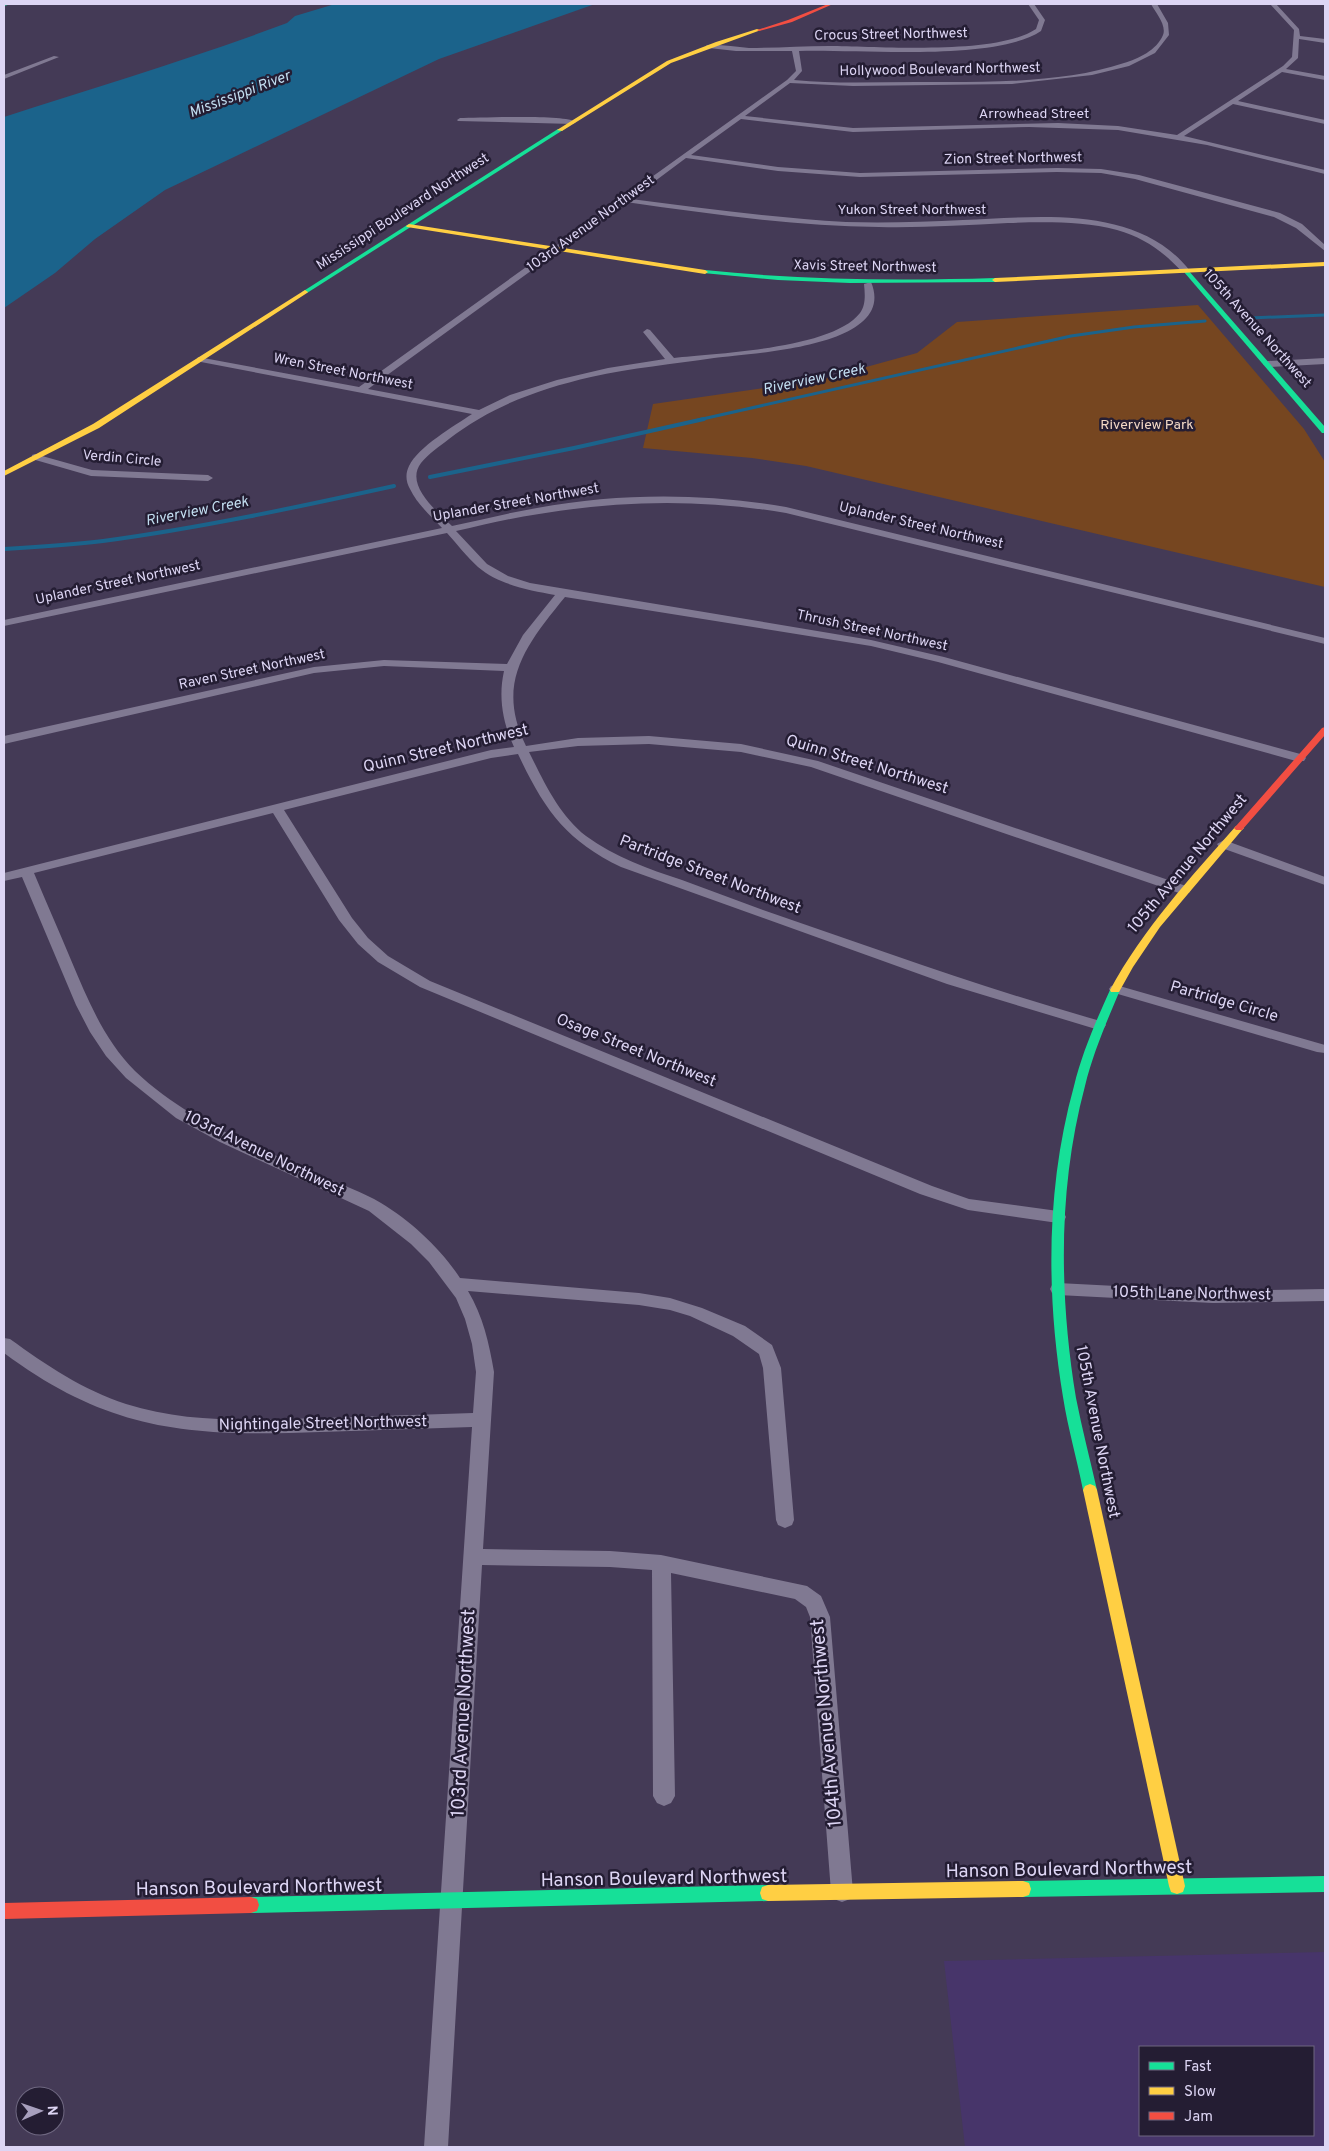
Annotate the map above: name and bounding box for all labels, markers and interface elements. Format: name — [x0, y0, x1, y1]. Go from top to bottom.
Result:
street label: Crocus Street Northwest — [814, 25, 968, 45]
street label: Hollywood Boulevard Northwest — [839, 60, 1041, 80]
water label: Mississippi River — [187, 66, 295, 123]
street label: Arrowhead Street — [979, 106, 1089, 123]
street label: Zion Street Northwest — [944, 149, 1082, 169]
street label: Mississippi Boulevard Northwest — [313, 150, 493, 274]
street label: 103rd Avenue Northwest — [524, 172, 658, 276]
street label: Yukon Street Northwest — [838, 202, 986, 219]
street label: Xavis Street Northwest — [793, 257, 937, 277]
street label: 105th Avenue Northwest — [1199, 266, 1315, 392]
street label: Wren Street Northwest — [272, 350, 414, 394]
water label: Riverview Creek — [761, 360, 867, 400]
park label: Riverview Park — [1100, 417, 1194, 434]
street label: Verdin Circle — [82, 447, 162, 471]
street label: Uplander Street Northwest — [432, 480, 600, 526]
water label: Riverview Creek — [144, 493, 250, 531]
street label: Uplander Street Northwest — [837, 499, 1005, 553]
street label: Uplander Street Northwest — [34, 557, 202, 609]
street label: Thrush Street Northwest — [795, 607, 949, 655]
street label: Raven Street Northwest — [177, 646, 327, 694]
street label: Quinn Street Northwest — [361, 720, 531, 778]
street label: Quinn Street Northwest — [783, 731, 951, 799]
street label: 105th Avenue Northwest — [1124, 790, 1252, 938]
street label: Partridge Street Northwest — [616, 831, 804, 919]
street label: Partridge Circle — [1168, 977, 1280, 1027]
street label: Osage Street Northwest — [553, 1010, 719, 1092]
street label: 103rd Avenue Northwest — [181, 1107, 347, 1201]
street label: 105th Lane Northwest — [1113, 1283, 1271, 1305]
street label: 105th Avenue Northwest — [1070, 1344, 1124, 1520]
street label: Nightingale Street Northwest — [219, 1412, 427, 1436]
street label: 103rd Avenue Northwest — [447, 1608, 481, 1818]
street label: 104th Avenue Northwest — [806, 1618, 848, 1828]
street label: Hanson Boulevard Northwest — [945, 1856, 1193, 1884]
street label: Hanson Boulevard Northwest — [540, 1865, 788, 1893]
street label: Hanson Boulevard Northwest — [135, 1874, 383, 1902]
legend — [1139, 2046, 1314, 2136]
text: Fast — [1184, 2058, 1212, 2077]
text: Slow — [1184, 2083, 1216, 2102]
north arrow — [15, 2086, 65, 2136]
text: N — [43, 2105, 60, 2116]
text: Jam — [1184, 2108, 1213, 2127]

